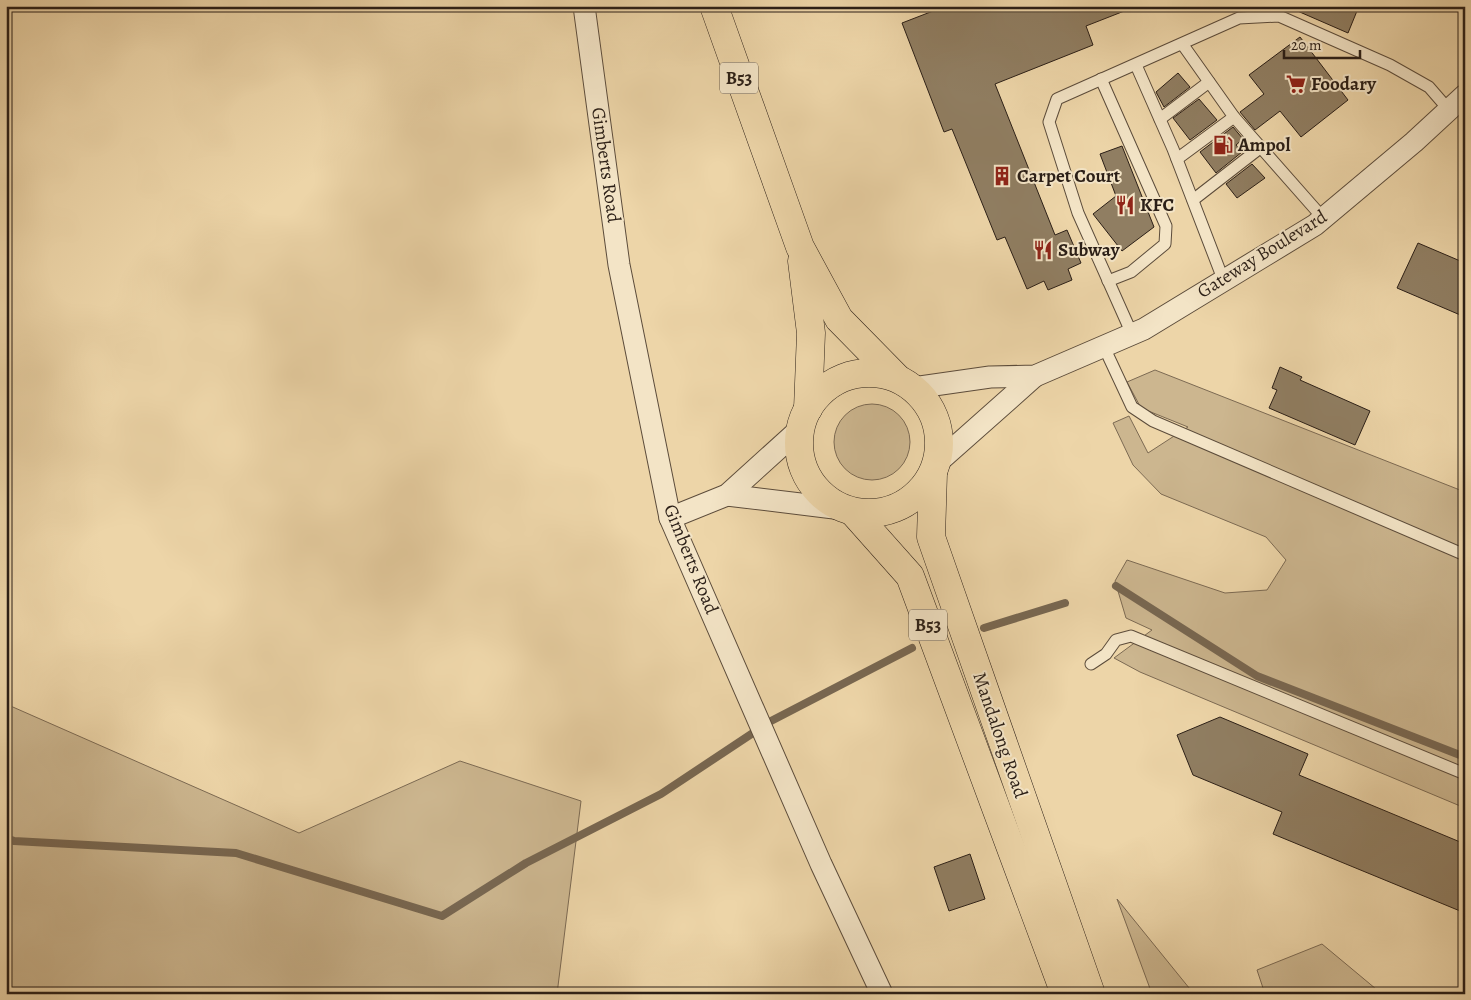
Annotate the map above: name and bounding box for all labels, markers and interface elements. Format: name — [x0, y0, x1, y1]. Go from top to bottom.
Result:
scale bar — [1284, 28, 1360, 60]
text: 20 m — [1291, 35, 1322, 55]
road number: B53 — [720, 62, 758, 94]
place label: Foodary — [1311, 71, 1377, 97]
supermarket icon: Foodary — [1285, 73, 1307, 95]
street label: Gimberts Road — [585, 106, 627, 225]
place label: Ampol — [1237, 132, 1290, 158]
fuel station icon: Ampol — [1212, 134, 1234, 156]
place label: Carpet Court — [1017, 163, 1121, 189]
building icon: Carpet Court — [991, 165, 1013, 187]
place label: KFC — [1140, 192, 1174, 218]
restaurant icon: KFC — [1114, 194, 1136, 216]
street label: Gateway Boulevard — [1192, 203, 1332, 304]
place label: Subway — [1058, 237, 1121, 263]
restaurant icon: Subway — [1032, 239, 1054, 261]
street label: Gimberts Road — [657, 500, 725, 618]
road number: B53 — [909, 610, 947, 640]
street label: Mandalong Road — [966, 669, 1034, 802]

